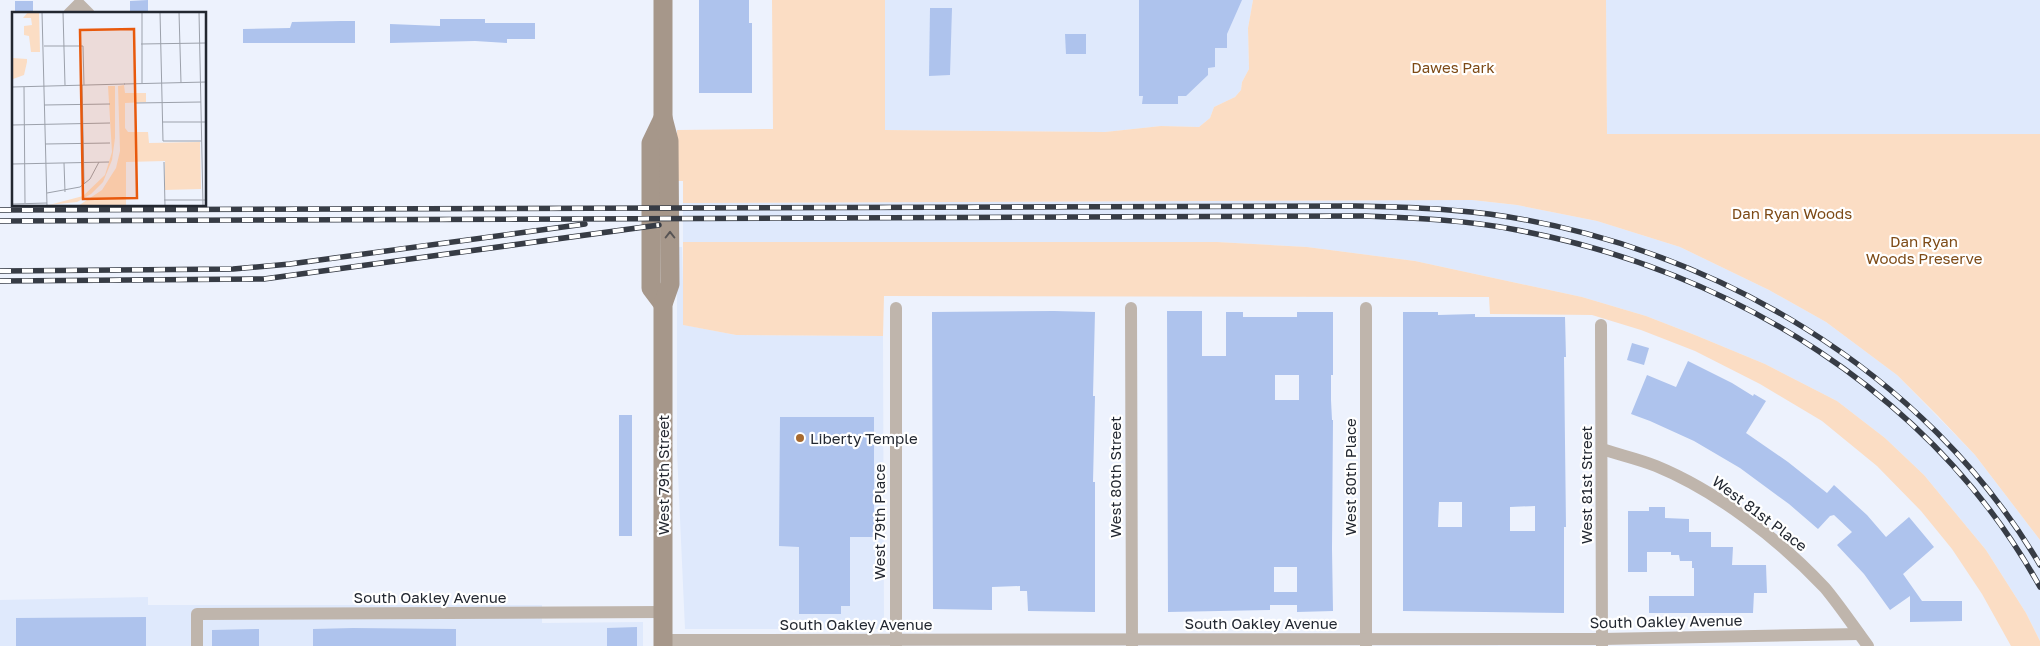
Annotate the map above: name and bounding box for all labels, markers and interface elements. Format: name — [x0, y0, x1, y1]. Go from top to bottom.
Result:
inset map — [12, 12, 206, 206]
park label: Dawes Park — [1411, 58, 1495, 76]
park label: Dan Ryan Woods — [1732, 204, 1852, 222]
one-way arrow — [665, 231, 675, 239]
park label: Dan Ryan Woods Preserve — [1866, 232, 1983, 267]
street label: West 79th Street — [654, 415, 672, 535]
street label: West 80th Street — [1106, 416, 1124, 538]
street label: West 80th Place — [1341, 418, 1359, 536]
street label: West 81st Street — [1577, 426, 1595, 544]
place label: Liberty Temple — [810, 429, 918, 447]
marker: Liberty Temple — [794, 432, 806, 444]
street label: West 79th Place — [870, 464, 888, 580]
street label: West 81st Place — [1709, 471, 1811, 555]
street label: South Oakley Avenue — [354, 588, 507, 606]
street label: South Oakley Avenue — [1589, 611, 1743, 631]
street label: South Oakley Avenue — [1185, 614, 1338, 632]
street label: South Oakley Avenue — [780, 615, 933, 633]

